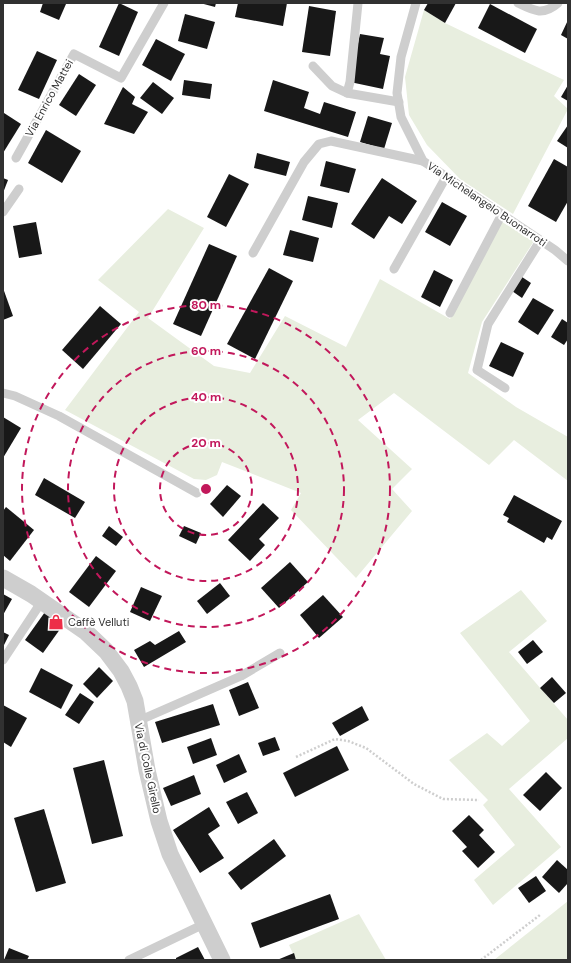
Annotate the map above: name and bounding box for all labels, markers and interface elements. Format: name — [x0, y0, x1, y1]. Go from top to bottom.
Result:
street label: Via Enrico Mattei — [22, 57, 76, 139]
street label: Via Michelangelo Buonarroti — [424, 159, 550, 249]
text: 80 m — [191, 297, 221, 313]
text: 60 m — [191, 343, 221, 359]
text: 40 m — [191, 389, 221, 405]
text: 20 m — [191, 435, 221, 451]
centre of rings — [199, 482, 213, 496]
shop icon: Caffè Velluti — [47, 613, 65, 631]
place label: Caffè Velluti — [68, 615, 129, 629]
street label: Via di Colle Girello — [132, 721, 164, 815]

